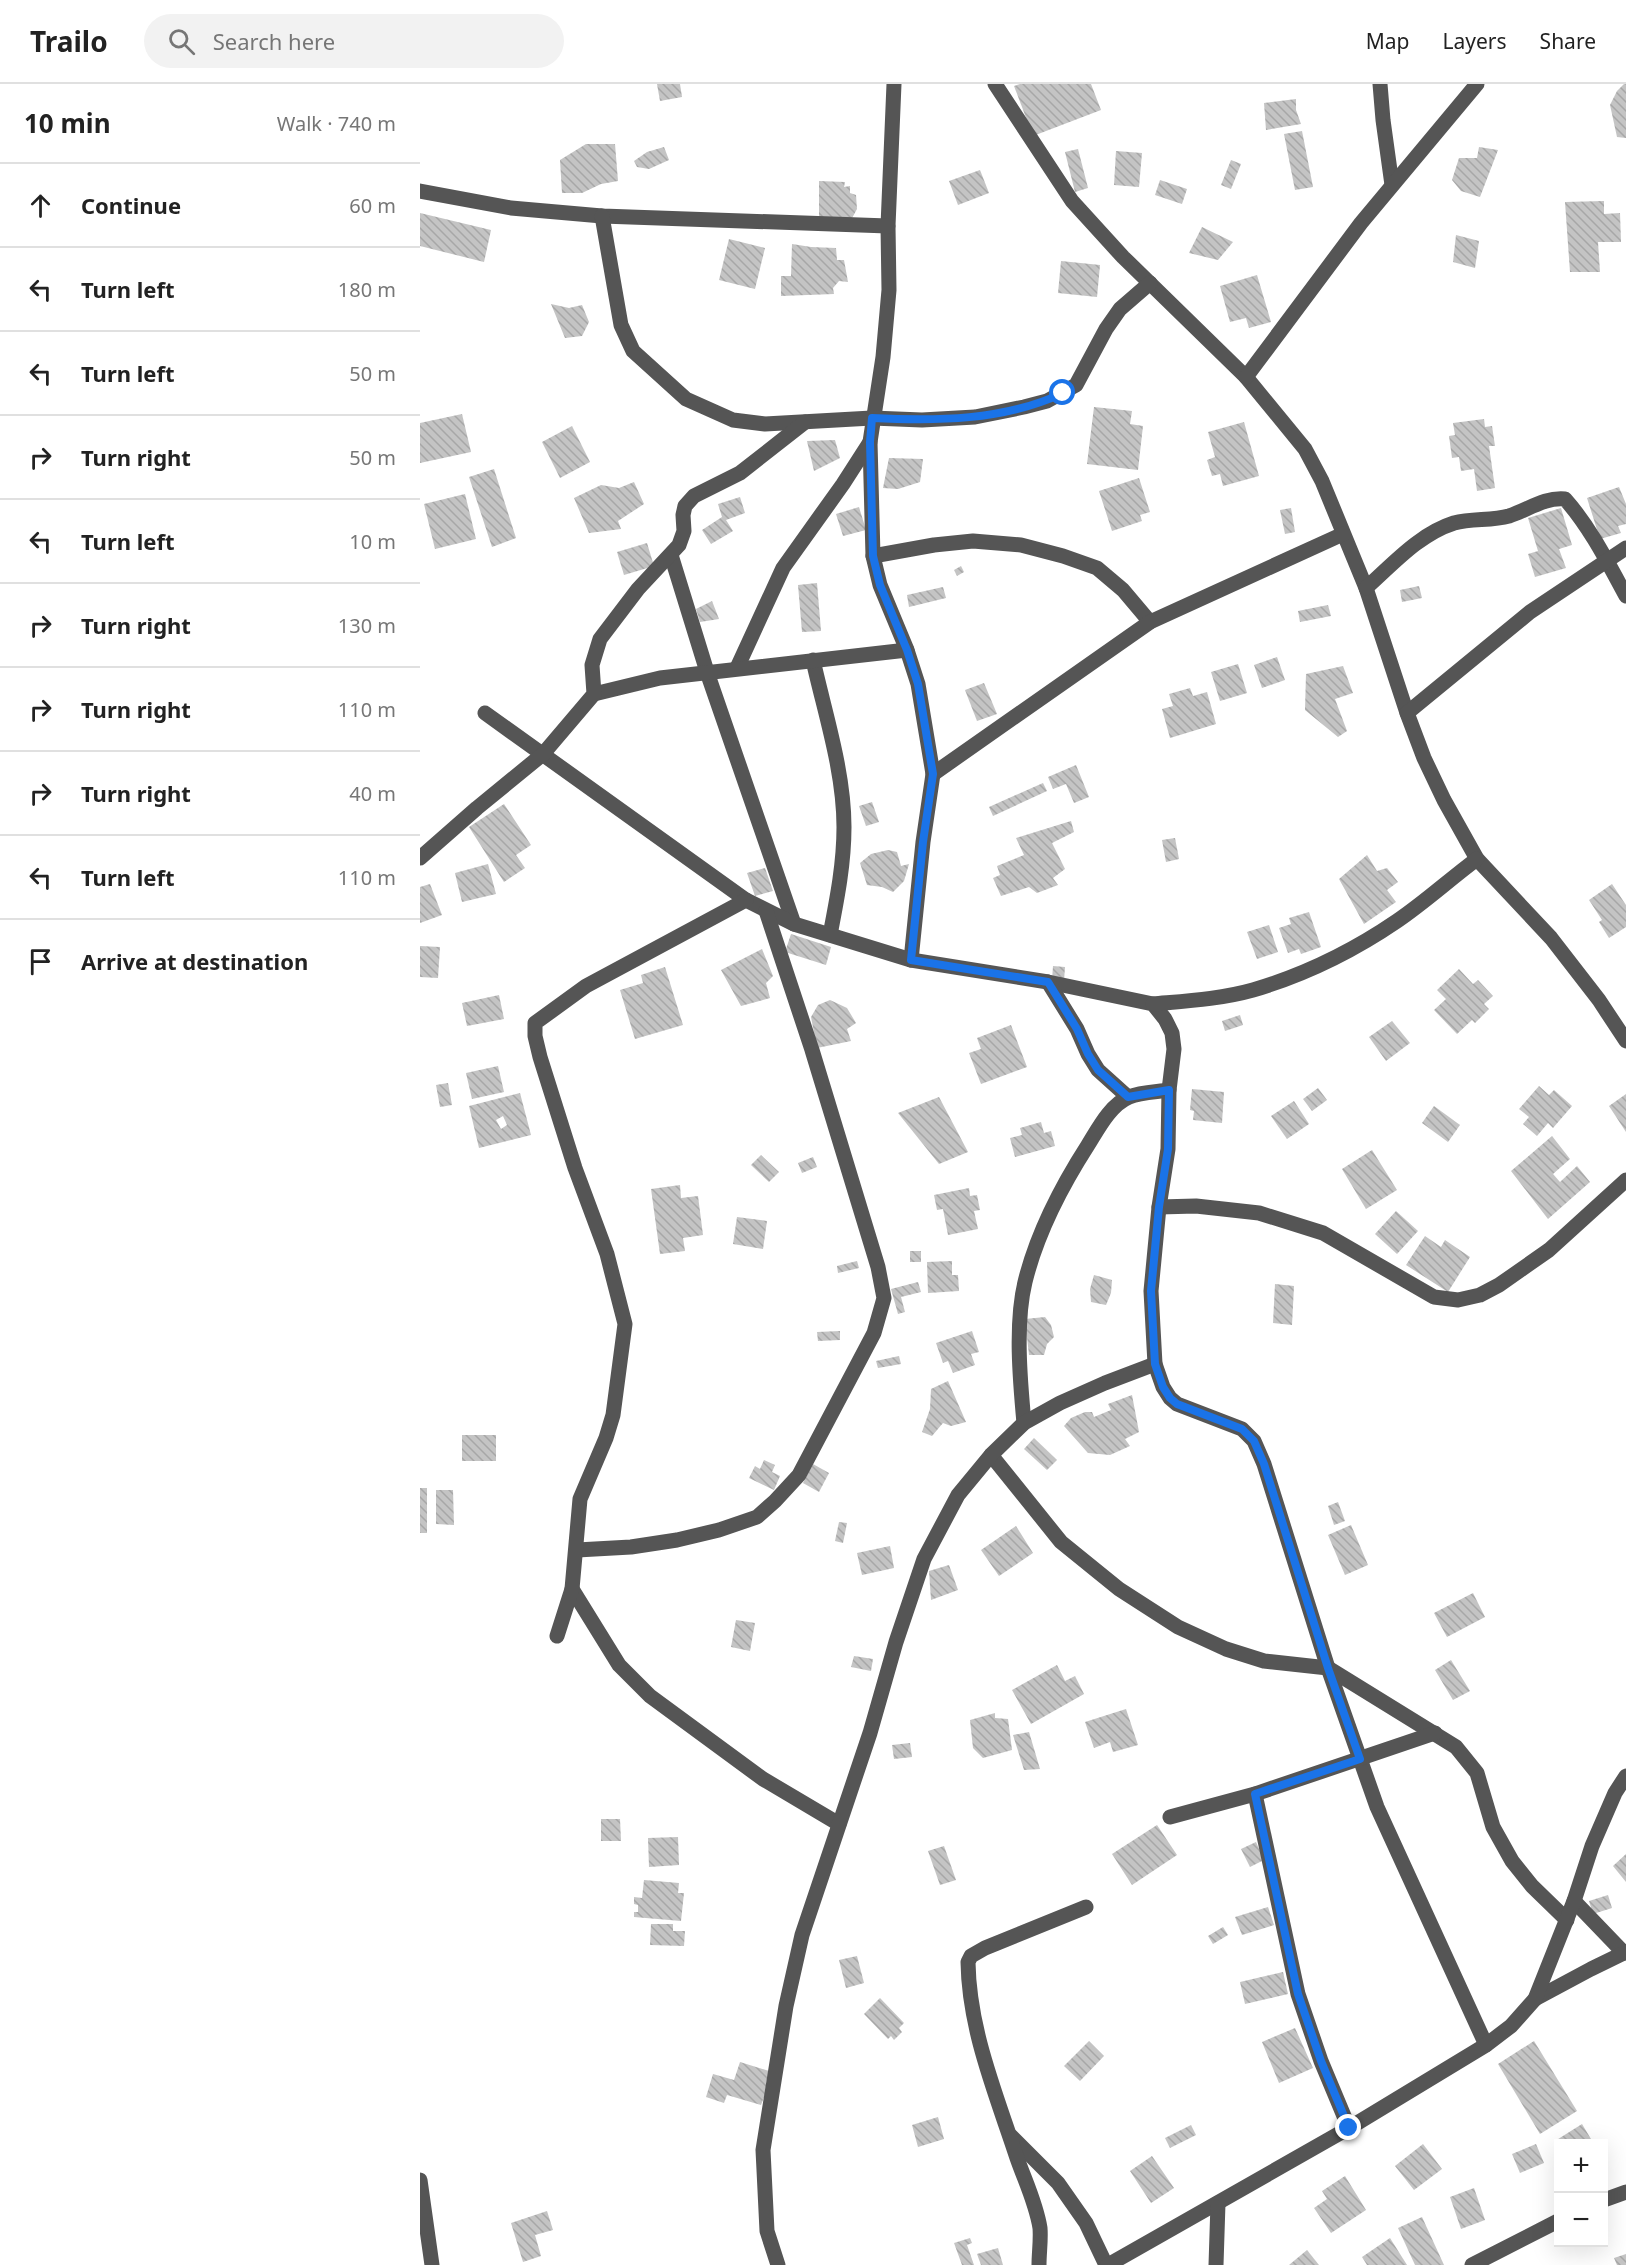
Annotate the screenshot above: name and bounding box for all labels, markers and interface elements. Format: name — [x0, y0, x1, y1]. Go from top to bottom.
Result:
search box — [144, 14, 564, 68]
text: Trailo — [30, 22, 108, 60]
icon: search — [165, 25, 198, 58]
text: Search here — [213, 26, 335, 56]
text: Map — [1366, 27, 1410, 55]
text: Layers — [1443, 27, 1507, 55]
text: Share — [1540, 27, 1596, 55]
text: 10 min — [24, 105, 111, 141]
text: Walk · 740 m — [277, 110, 396, 137]
icon: ahead — [24, 189, 57, 222]
text: Continue — [81, 190, 181, 220]
text: 60 m — [349, 192, 396, 219]
icon: left — [24, 273, 57, 306]
text: Turn left — [81, 274, 175, 304]
text: 180 m — [338, 276, 396, 303]
icon: left — [24, 357, 57, 390]
text: Turn left — [81, 358, 175, 388]
text: 50 m — [349, 360, 396, 387]
route start — [1049, 379, 1075, 405]
icon: right — [24, 441, 57, 474]
text: Turn right — [81, 442, 191, 472]
text: 50 m — [349, 444, 396, 471]
icon: left — [24, 525, 57, 558]
text: Turn left — [81, 526, 175, 556]
text: 10 m — [349, 528, 396, 555]
icon: right — [24, 609, 57, 642]
text: Turn right — [81, 610, 191, 640]
text: 130 m — [338, 612, 396, 639]
icon: right — [24, 693, 57, 726]
text: Turn right — [81, 694, 191, 724]
text: 110 m — [338, 696, 396, 723]
icon: right — [24, 777, 57, 810]
text: Turn right — [81, 778, 191, 808]
text: 40 m — [349, 780, 396, 807]
icon: left — [24, 861, 57, 894]
text: Turn left — [81, 862, 175, 892]
text: 110 m — [338, 864, 396, 891]
icon: arrive — [24, 945, 57, 978]
text: Arrive at destination — [81, 946, 308, 976]
route end — [1335, 2114, 1361, 2140]
map controls — [1554, 2139, 1608, 2247]
button: + — [1554, 2139, 1608, 2193]
button: − — [1554, 2193, 1608, 2247]

